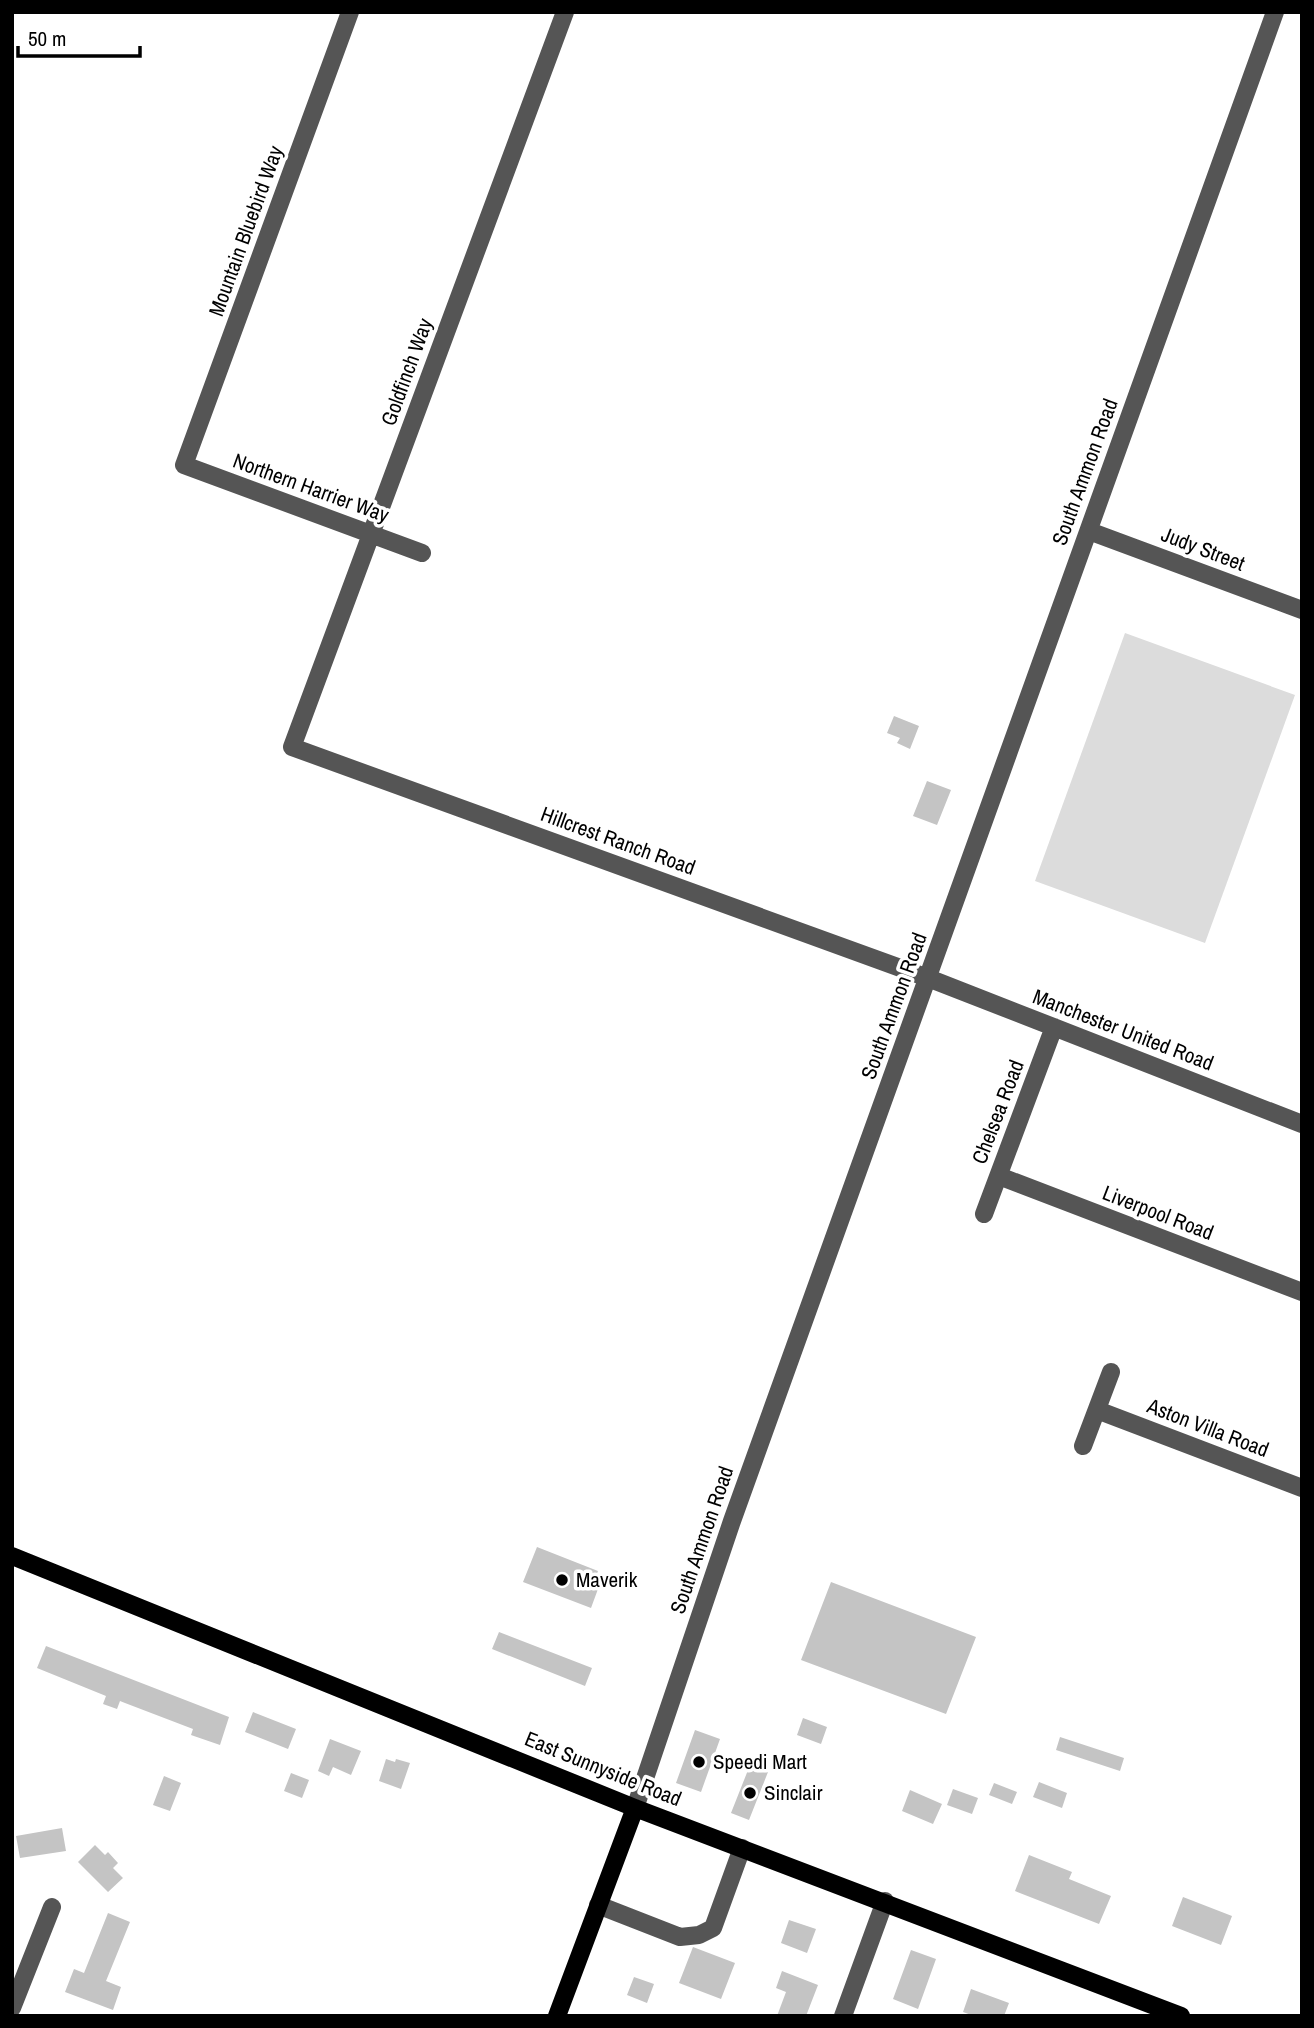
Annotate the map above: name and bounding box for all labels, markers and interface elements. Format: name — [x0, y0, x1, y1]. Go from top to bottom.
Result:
scale bar — [18, 14, 140, 58]
text: 50 m — [28, 24, 66, 53]
street label: Mountain Bluebird Way — [201, 141, 290, 320]
street label: Goldfinch Way — [374, 314, 439, 430]
street label: South Ammon Road — [1045, 394, 1125, 549]
street label: Northern Harrier Way — [229, 446, 394, 529]
street label: Judy Street — [1157, 519, 1249, 578]
street label: Hillcrest Ranch Road — [537, 799, 700, 882]
street label: South Ammon Road — [854, 928, 934, 1083]
street label: Manchester United Road — [1029, 982, 1218, 1077]
street label: Chelsea Road — [964, 1056, 1031, 1168]
street label: Liverpool Road — [1098, 1178, 1218, 1247]
street label: Aston Villa Road — [1142, 1391, 1273, 1464]
street label: South Ammon Road — [663, 1462, 740, 1617]
place label: Maverik — [576, 1565, 638, 1594]
marker: Maverik — [554, 1572, 570, 1588]
street label: East Sunnyside Road — [521, 1724, 686, 1813]
place label: Speedi Mart — [713, 1747, 807, 1776]
marker: Speedi Mart — [691, 1754, 707, 1770]
place label: Sinclair — [764, 1778, 823, 1807]
marker: Sinclair — [742, 1785, 758, 1801]

